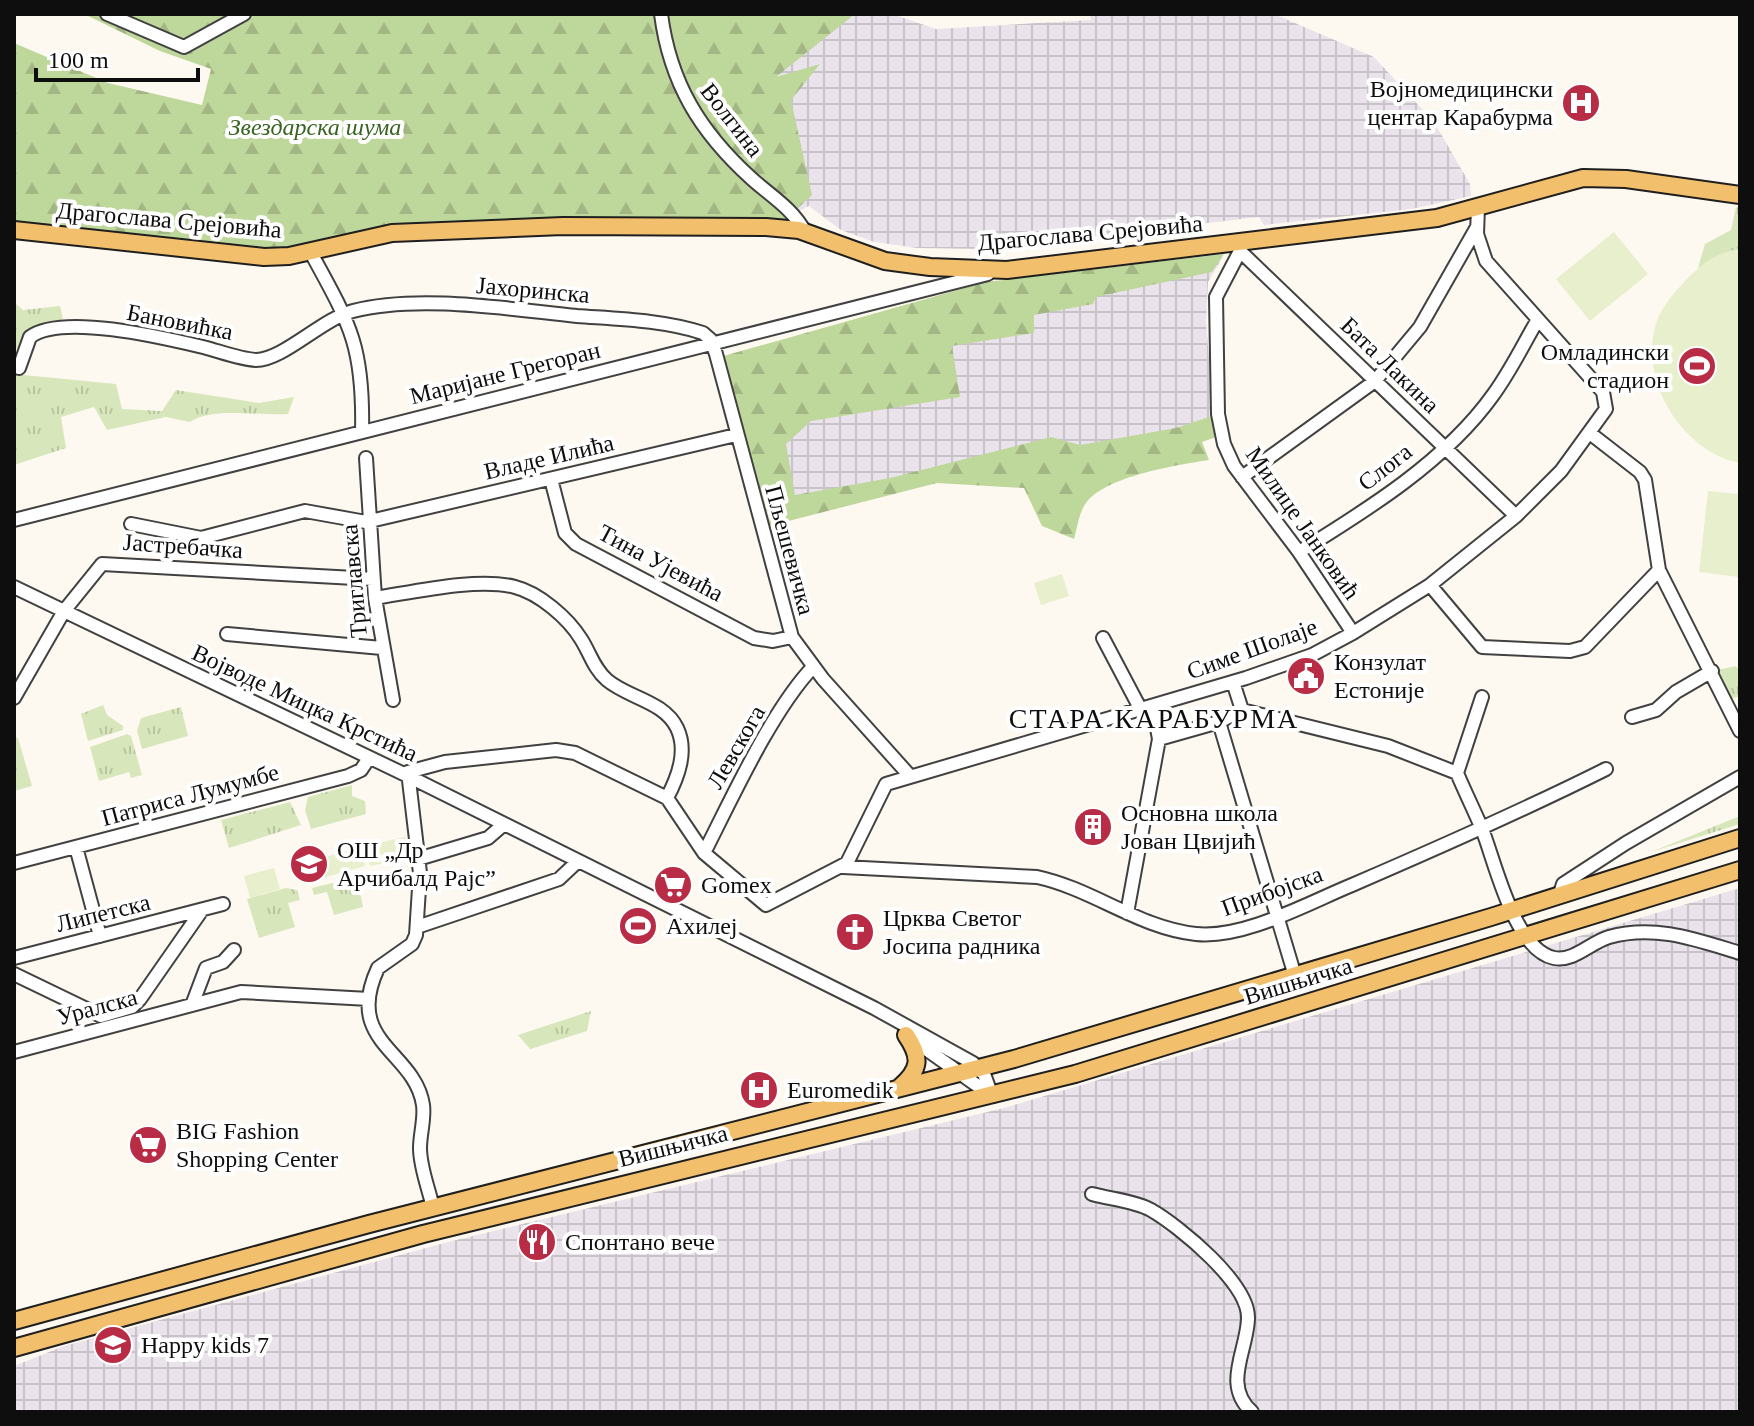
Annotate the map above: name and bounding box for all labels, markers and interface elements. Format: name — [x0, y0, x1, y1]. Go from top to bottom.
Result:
scale bar — [36, 32, 198, 82]
text: 100 m — [48, 47, 109, 73]
place label: Војномедицински центар Карабурма — [1368, 76, 1553, 130]
street label: Волгина — [695, 78, 769, 162]
hospital icon: Војномедицински центар Карабурма — [1560, 82, 1602, 124]
park label: Звездарска шума — [229, 114, 401, 140]
street label: Драгослава Срејовића — [55, 197, 283, 243]
street label: Драгослава Срејовића — [976, 210, 1204, 256]
street label: Јахоринска — [475, 272, 591, 308]
street label: Бановићка — [125, 299, 236, 345]
street label: Бата Лакина — [1336, 312, 1445, 418]
street label: Маријане Грегоран — [407, 337, 603, 409]
place label: Омладински стадион — [1541, 339, 1669, 393]
sports icon: Омладински стадион — [1676, 345, 1718, 387]
street label: Владе Илића — [482, 429, 617, 485]
street label: Слога — [1353, 438, 1417, 496]
street label: Милице Јанковић — [1241, 442, 1365, 604]
street label: Пљешевичка — [760, 483, 820, 618]
street label: Тина Ујевића — [594, 519, 728, 607]
street label: Триглавска — [336, 523, 372, 639]
street label: Јастребачка — [122, 529, 244, 563]
street label: Симе Шолаје — [1183, 613, 1321, 685]
street label: Војводе Мицка Крстића — [188, 639, 422, 767]
place label: Конзулат Естоније — [1334, 649, 1427, 703]
public building icon: Конзулат Естоније — [1285, 655, 1327, 697]
street label: Левскога — [702, 701, 770, 793]
district label: СТАРА КАРАБУРМА — [1009, 703, 1299, 734]
street label: Патриса Лумумбе — [98, 759, 282, 831]
place label: Основна школа Јован Цвијић — [1121, 800, 1278, 854]
building icon: Основна школа Јован Цвијић — [1072, 806, 1114, 848]
place label: ОШ „Др Арчибалд Рајс” — [337, 837, 496, 891]
school or university icon: ОШ „Др Арчибалд Рајс” — [288, 843, 330, 885]
street label: Прибојска — [1218, 861, 1326, 921]
supermarket icon: Gomex — [652, 864, 694, 906]
place label: Gomex — [701, 872, 772, 898]
street label: Липетска — [53, 889, 153, 937]
sports icon: Ахилеј — [617, 905, 659, 947]
place label: Црква Светог Јосипа радника — [883, 905, 1041, 959]
church icon: Црква Светог Јосипа радника — [834, 911, 876, 953]
place label: Ахилеј — [666, 913, 737, 939]
street label: Вишњичка — [1241, 952, 1355, 1010]
street label: Уралска — [54, 984, 140, 1030]
hospital icon: Euromedik — [738, 1069, 780, 1111]
place label: Euromedik — [787, 1077, 894, 1103]
place label: BIG Fashion Shopping Center — [176, 1118, 338, 1172]
street label: Вишњичка — [616, 1120, 731, 1172]
supermarket icon: BIG Fashion Shopping Center — [127, 1124, 169, 1166]
restaurant icon: Спонтано вече — [516, 1221, 558, 1263]
place label: Спонтано вече — [565, 1229, 715, 1255]
school or university icon: Happy kids 7 — [92, 1324, 134, 1366]
place label: Happy kids 7 — [141, 1332, 269, 1358]

